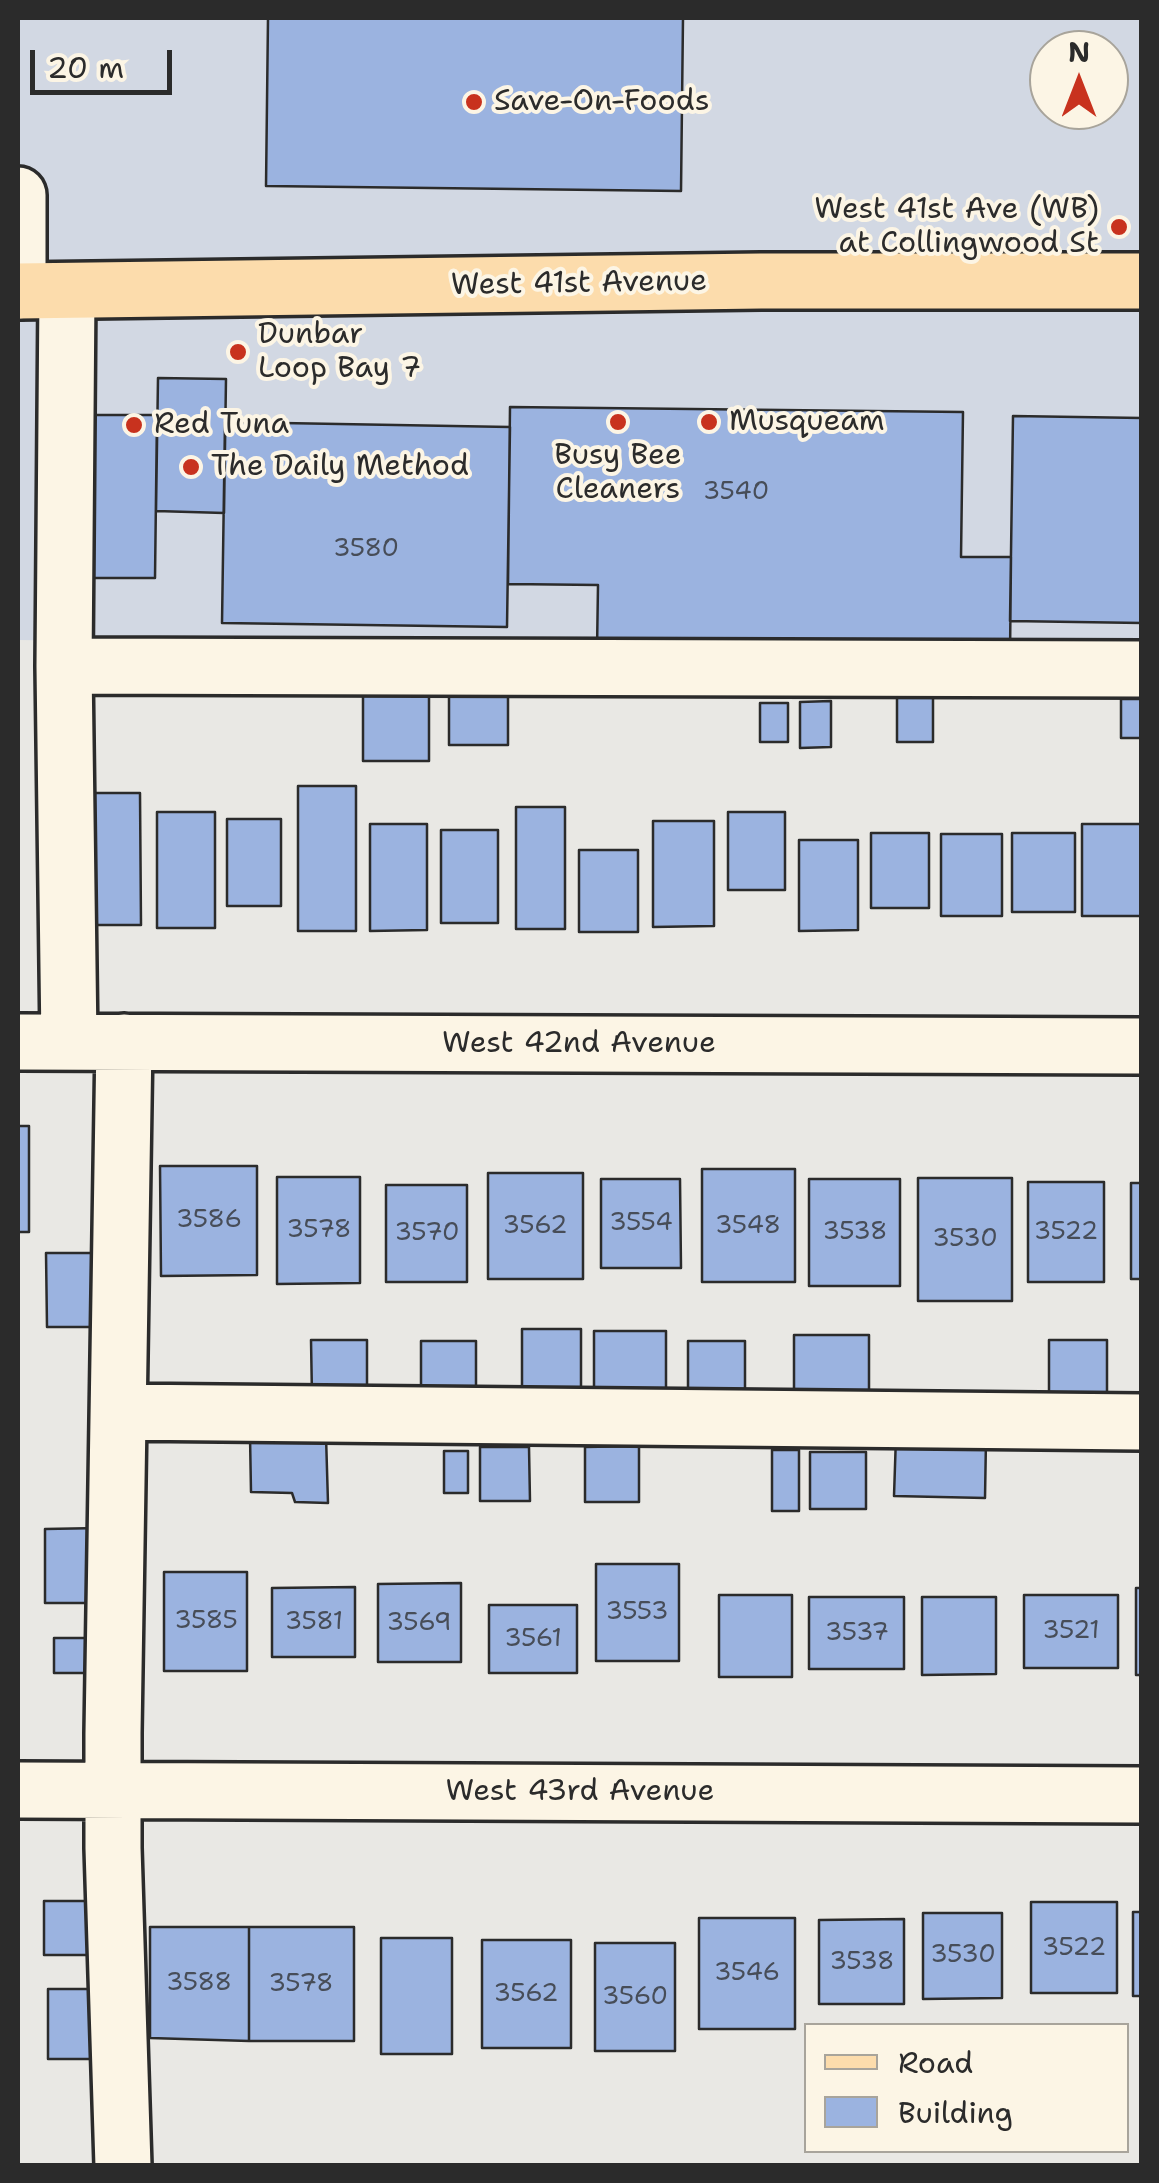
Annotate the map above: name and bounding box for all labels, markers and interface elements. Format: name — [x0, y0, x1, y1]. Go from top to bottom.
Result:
scale bar — [35, 30, 178, 92]
north arrow — [1029, 30, 1129, 130]
text: N — [1068, 33, 1090, 71]
text: 20 m — [47, 47, 124, 88]
place label: Save-On-Foods — [494, 84, 709, 120]
marker: Save-On-Foods — [463, 91, 485, 113]
place label: West 41st Ave (WB) at Collingwood St — [814, 192, 1099, 262]
marker: West 41st Ave (WB) at Collingwood St — [1108, 216, 1130, 238]
street label: West 41st Avenue — [451, 264, 707, 304]
place label: Dunbar Loop Bay 7 — [258, 317, 421, 388]
marker: Dunbar Loop Bay 7 — [227, 341, 249, 363]
place label: Musqueam — [729, 404, 885, 440]
place label: Red Tuna — [154, 407, 289, 443]
marker: Busy Bee Cleaners — [607, 411, 629, 433]
marker: Musqueam — [698, 411, 720, 433]
marker: Red Tuna — [123, 414, 145, 436]
place label: Busy Bee Cleaners — [554, 438, 682, 508]
place label: The Daily Method — [211, 449, 469, 485]
marker: The Daily Method — [180, 456, 202, 478]
house number: 3540 — [703, 477, 769, 507]
house number: 3580 — [333, 534, 399, 564]
street label: West 42nd Avenue — [442, 1026, 716, 1062]
house number: 3586 — [176, 1205, 242, 1235]
house number: 3554 — [609, 1208, 673, 1238]
house number: 3562 — [502, 1211, 568, 1241]
house number: 3548 — [715, 1211, 781, 1241]
house number: 3578 — [287, 1215, 351, 1245]
house number: 3538 — [822, 1217, 888, 1247]
house number: 3522 — [1034, 1217, 1098, 1247]
house number: 3570 — [394, 1218, 460, 1248]
house number: 3530 — [932, 1224, 998, 1254]
house number: 3553 — [606, 1597, 668, 1627]
house number: 3585 — [174, 1606, 238, 1636]
house number: 3581 — [285, 1607, 343, 1637]
house number: 3569 — [387, 1608, 451, 1638]
house number: 3521 — [1042, 1616, 1100, 1646]
house number: 3537 — [825, 1618, 889, 1648]
house number: 3561 — [504, 1624, 562, 1654]
street label: West 43rd Avenue — [446, 1774, 714, 1810]
house number: 3522 — [1042, 1933, 1106, 1963]
house number: 3530 — [930, 1940, 996, 1970]
house number: 3538 — [829, 1947, 895, 1977]
house number: 3546 — [714, 1958, 780, 1988]
house number: 3588 — [166, 1968, 232, 1998]
house number: 3578 — [269, 1969, 333, 1999]
house number: 3562 — [493, 1979, 559, 2009]
house number: 3560 — [602, 1982, 668, 2012]
legend — [804, 2023, 1129, 2153]
text: Road — [898, 2042, 973, 2083]
text: Building — [898, 2092, 1013, 2133]

